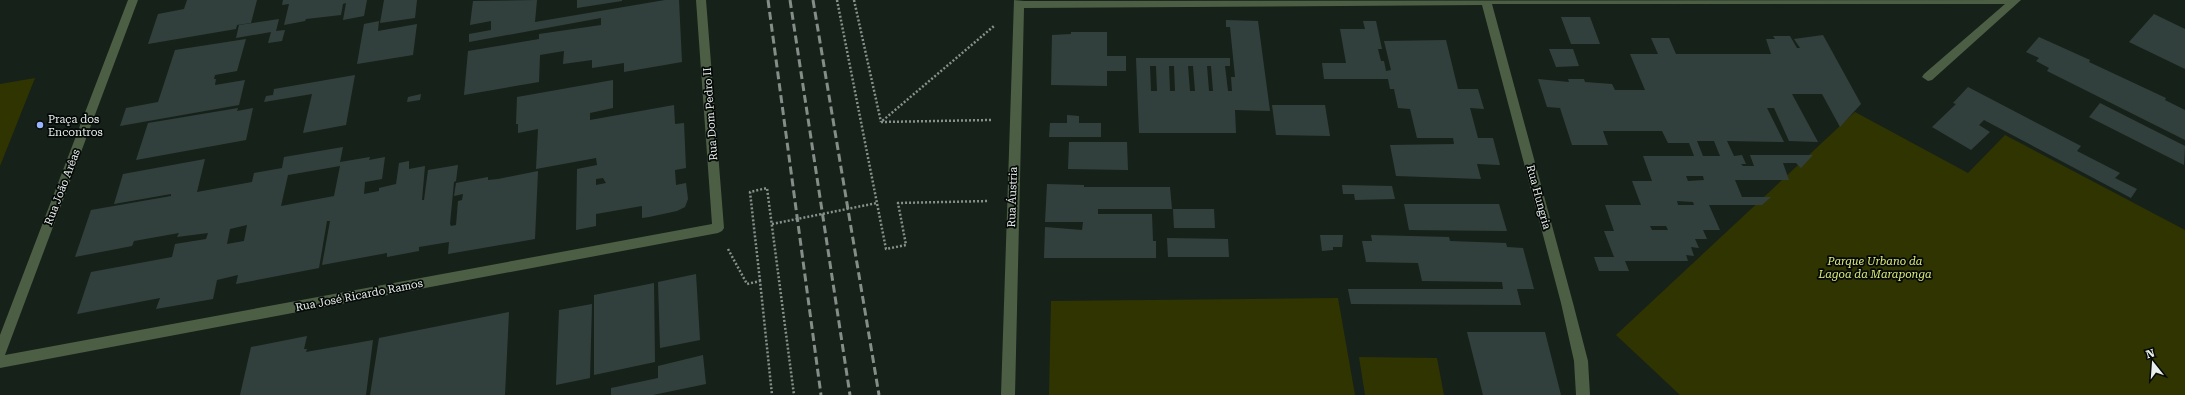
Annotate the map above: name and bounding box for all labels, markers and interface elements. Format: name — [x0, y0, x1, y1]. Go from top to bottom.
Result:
street label: Rua Dom Pedro II — [701, 67, 720, 161]
place label: Praça dos Encontros — [48, 113, 103, 139]
marker: Praça dos Encontros — [35, 120, 45, 130]
street label: Rua João Arêas — [42, 147, 83, 227]
street label: Rua Hungria — [1524, 163, 1553, 231]
street label: Rua Áustria — [1004, 166, 1020, 228]
park label: Parque Urbano da Lagoa da Maraponga — [1817, 255, 1932, 281]
street label: Rua José Ricardo Ramos — [294, 277, 424, 314]
north arrow — [2133, 343, 2173, 383]
text: N — [2144, 346, 2157, 361]

